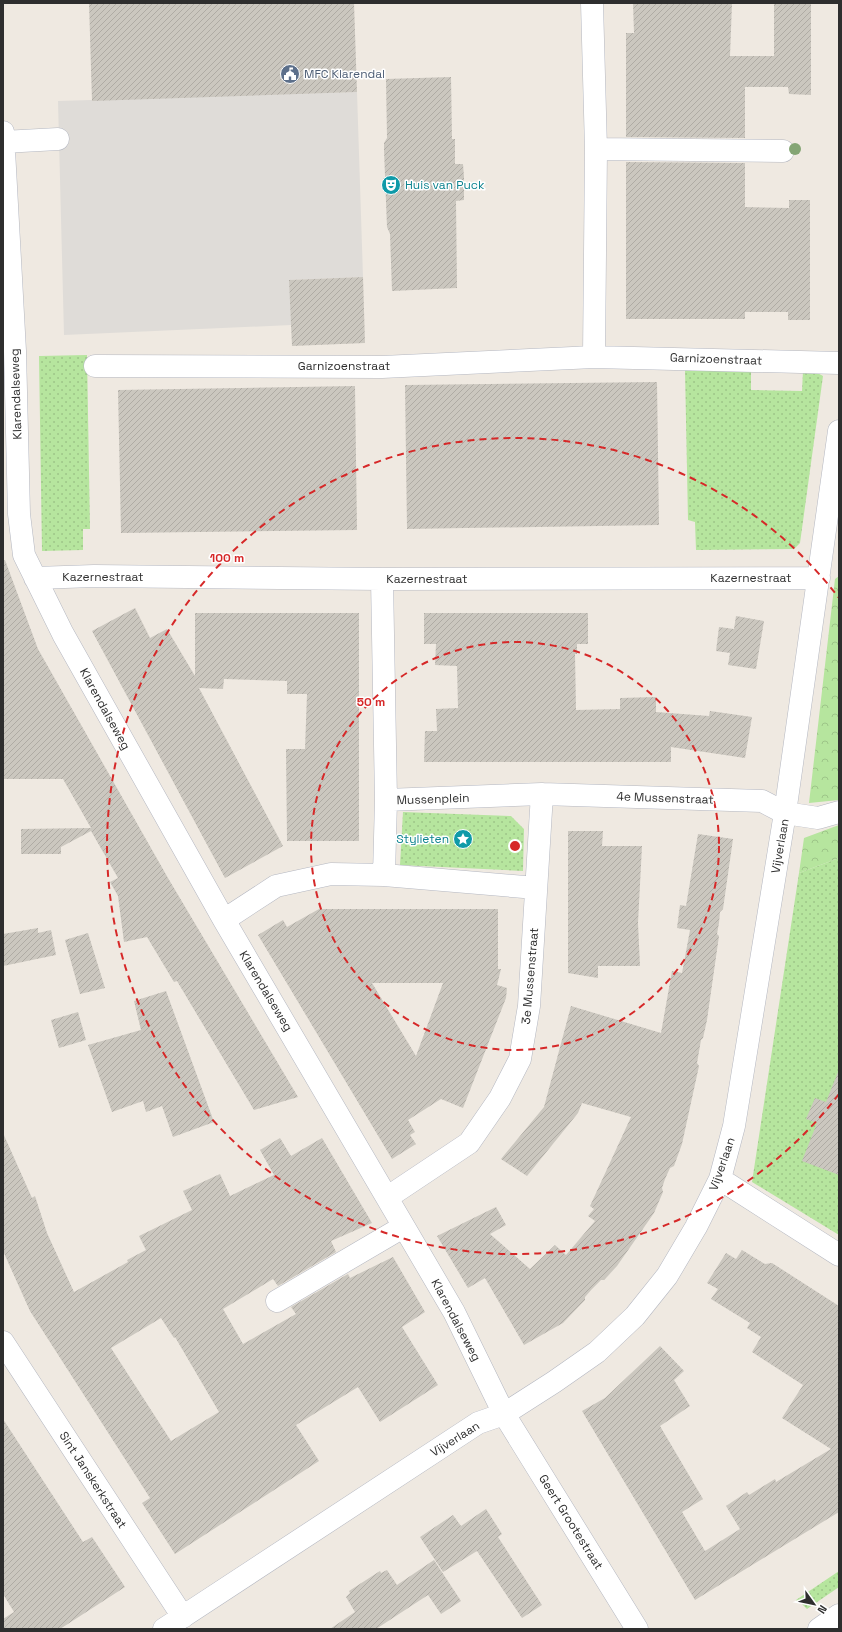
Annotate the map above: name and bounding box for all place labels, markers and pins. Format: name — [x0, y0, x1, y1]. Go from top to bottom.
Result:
public building icon: MFC Klarendal — [279, 63, 301, 85]
place label: MFC Klarendal — [304, 66, 385, 82]
theatre icon: Huis van Puck — [380, 174, 402, 196]
place label: Huis van Puck — [405, 177, 485, 193]
place icon: Stylieten — [452, 828, 474, 850]
place label: Stylieten — [396, 831, 449, 847]
centre of rings — [508, 839, 522, 853]

